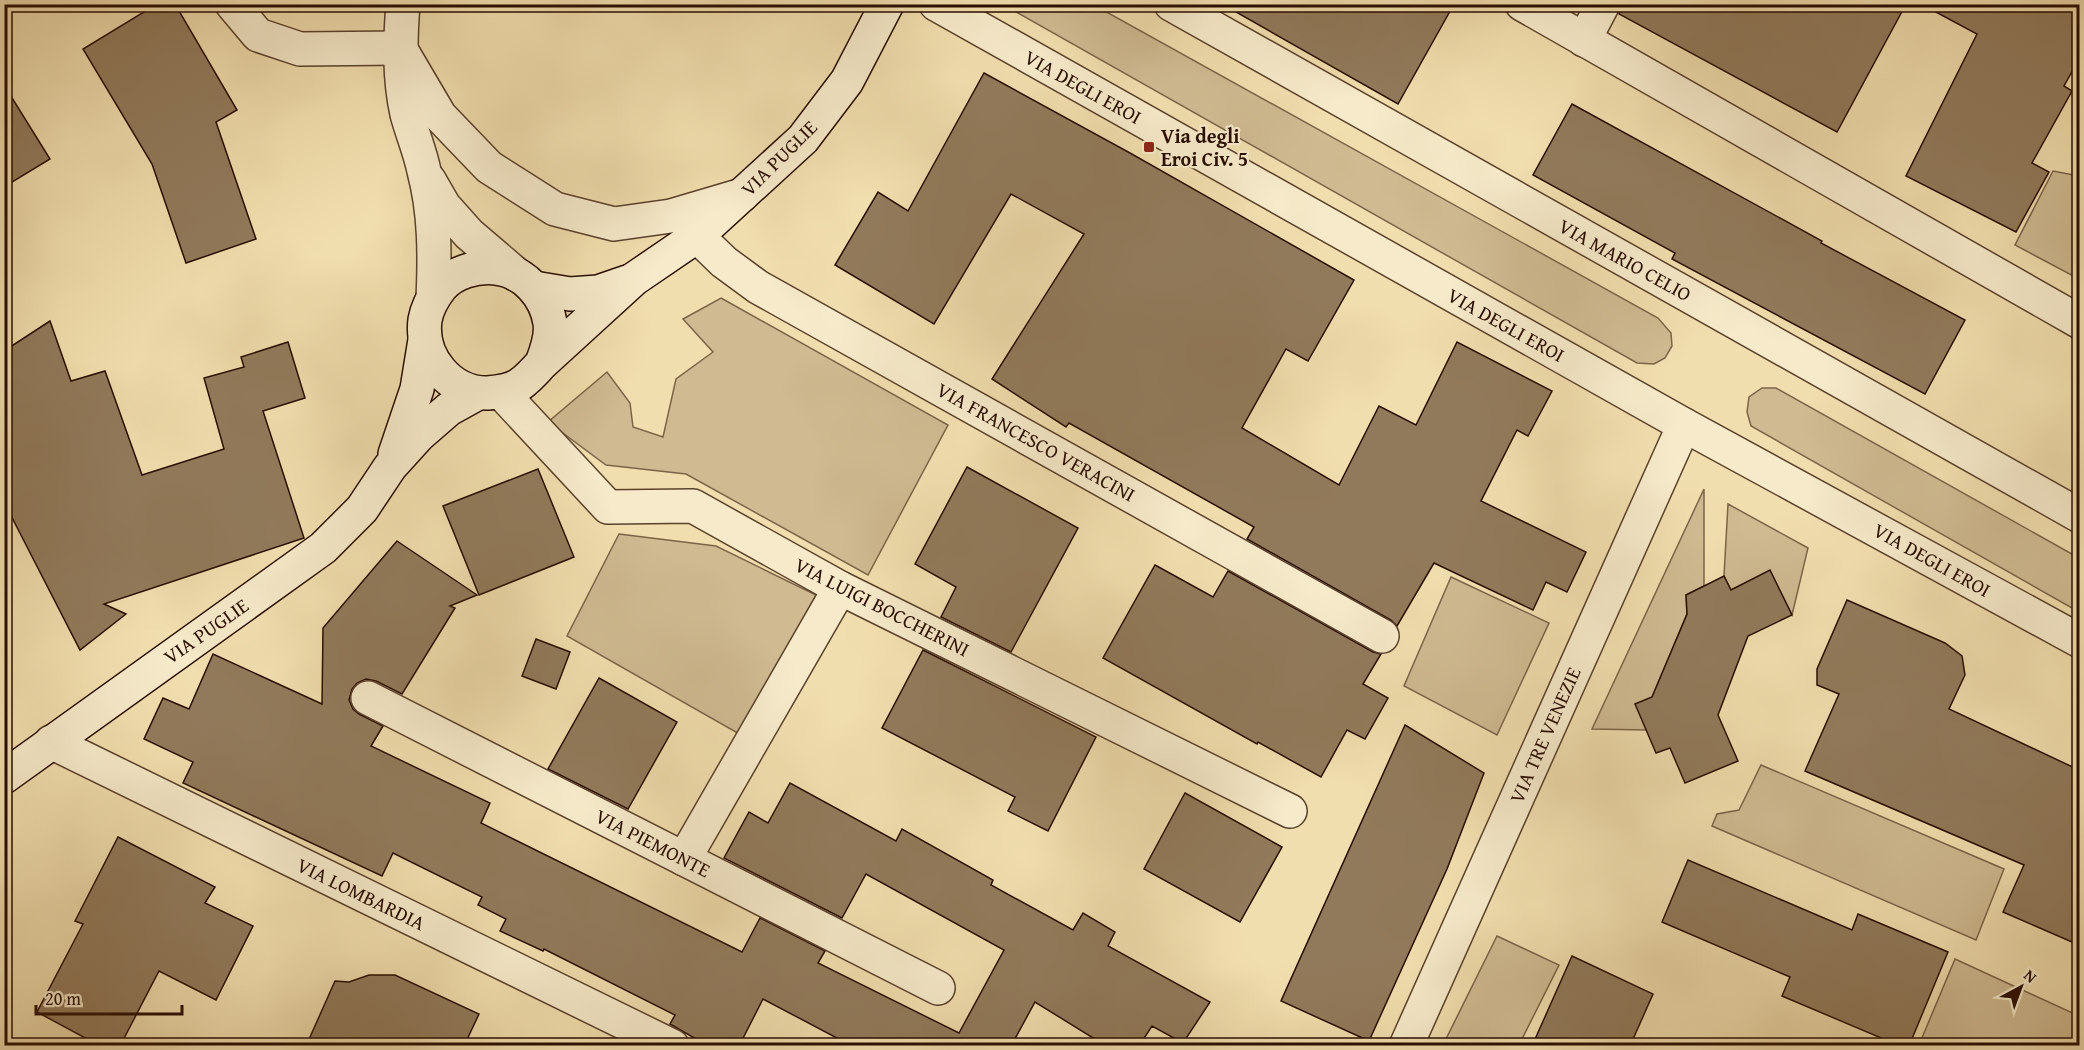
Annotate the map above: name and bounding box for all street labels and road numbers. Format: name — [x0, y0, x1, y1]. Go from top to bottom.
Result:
street label: VIA DEGLI EROI — [1019, 42, 1147, 131]
street label: VIA PUGLIE — [734, 113, 823, 202]
street label: VIA MARIO CELIO — [1554, 211, 1697, 308]
street label: VIA DEGLI EROI — [1442, 280, 1570, 369]
street label: VIA FRANCESCO VERACINI — [932, 375, 1141, 508]
street label: VIA DEGLI EROI — [1868, 515, 1996, 604]
street label: VIA LUIGI BOCCHERINI — [790, 550, 975, 663]
street label: VIA PUGLIE — [157, 591, 254, 670]
street label: VIA TRE VENEZIE — [1502, 662, 1588, 808]
street label: VIA PIEMONTE — [591, 801, 716, 884]
street label: VIA LOMBARDIA — [292, 850, 430, 937]

